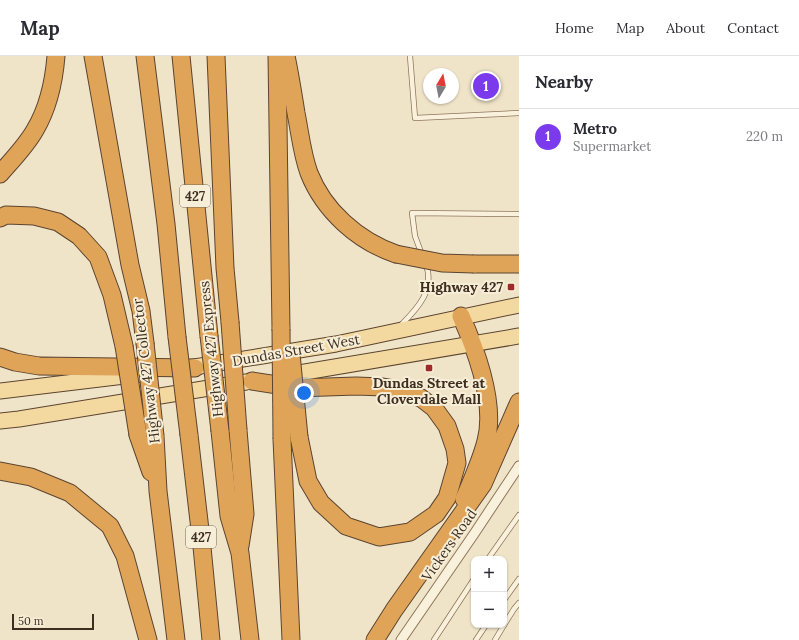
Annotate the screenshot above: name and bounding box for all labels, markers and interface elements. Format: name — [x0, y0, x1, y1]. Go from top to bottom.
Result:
text: Map — [20, 16, 60, 40]
text: Home — [555, 19, 594, 37]
text: Map — [616, 19, 644, 37]
text: About — [666, 19, 705, 37]
text: Contact — [727, 19, 779, 37]
north arrow — [423, 68, 459, 104]
pin: 1 — [473, 71, 499, 101]
text: Nearby — [535, 71, 593, 93]
text: Metro — [573, 119, 617, 138]
text: 1 — [545, 128, 551, 145]
text: 220 m — [746, 128, 783, 145]
text: Supermarket — [573, 138, 651, 155]
road number: 427 — [180, 185, 210, 207]
place label: Highway 427 — [420, 278, 503, 296]
street label: Highway 427 Express — [195, 280, 227, 418]
marker: Highway 427 — [506, 282, 516, 292]
street label: Highway 427 Collector — [128, 298, 164, 444]
street label: Dundas Street West — [231, 330, 362, 370]
marker: Dundas Street at Cloverdale Mall — [424, 363, 434, 373]
place label: Dundas Street at Cloverdale Mall — [373, 374, 486, 408]
your location — [294, 383, 314, 403]
street label: Vickers Road — [417, 505, 480, 585]
road number: 427 — [186, 526, 216, 548]
map controls — [471, 556, 507, 628]
button: + — [471, 556, 507, 592]
button: − — [471, 592, 507, 628]
scale bar — [12, 612, 94, 631]
text: 50 m — [18, 614, 44, 628]

